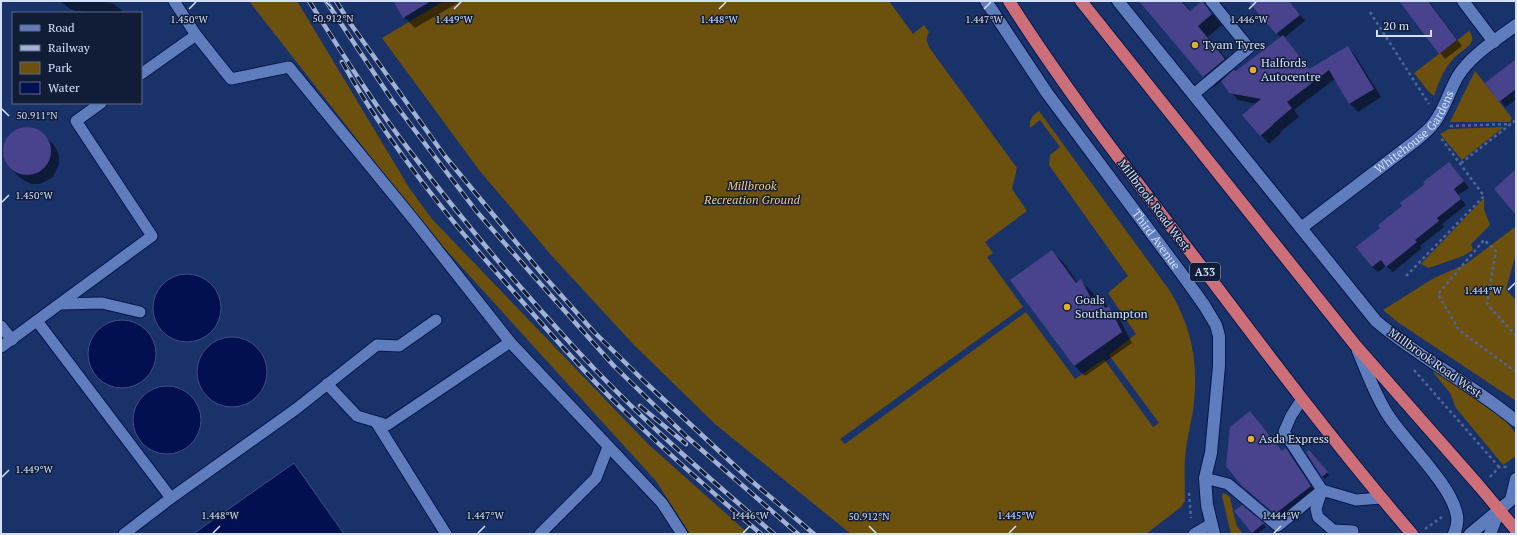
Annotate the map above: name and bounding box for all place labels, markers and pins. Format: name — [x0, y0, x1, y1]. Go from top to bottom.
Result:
place label: Tyam Tyres — [1203, 37, 1265, 52]
marker: Tyam Tyres — [1190, 40, 1200, 50]
place label: Halfords Autocentre — [1261, 55, 1321, 84]
marker: Halfords Autocentre — [1248, 65, 1258, 75]
place label: Goals Southampton — [1075, 292, 1148, 321]
marker: Goals Southampton — [1062, 302, 1072, 312]
place label: Asda Express — [1259, 431, 1329, 446]
marker: Asda Express — [1246, 434, 1256, 444]

